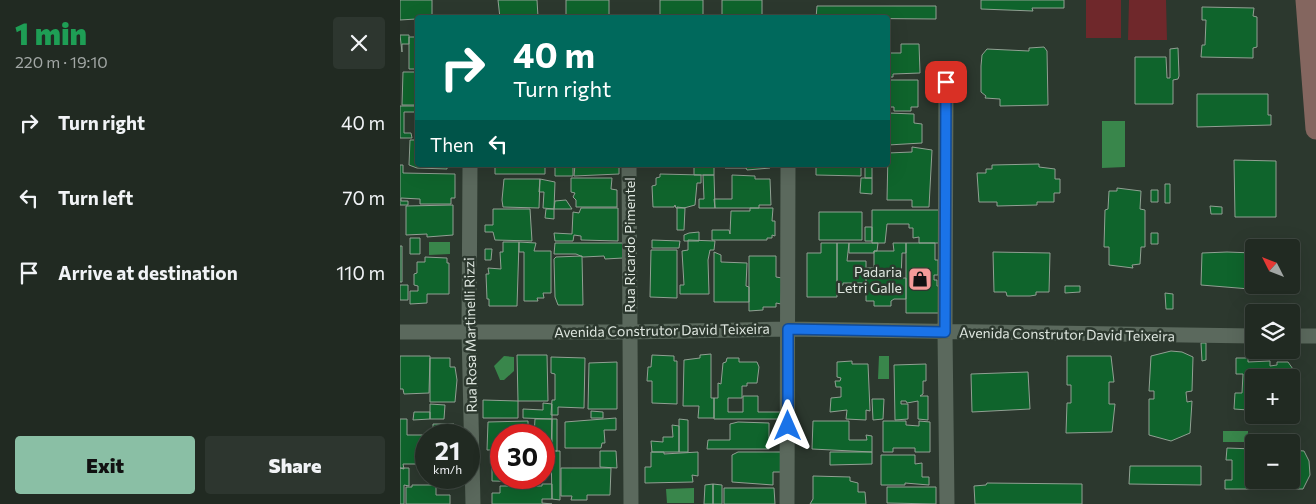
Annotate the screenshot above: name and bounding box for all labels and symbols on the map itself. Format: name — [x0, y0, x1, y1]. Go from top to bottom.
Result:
pin — [925, 61, 967, 103]
street label: Rua Ricardo Pimentel — [621, 177, 638, 313]
north arrow — [1245, 239, 1300, 294]
street label: Rua Rosa Martinelli Rizzi — [460, 257, 480, 413]
place label: Padaria Letri Galle — [837, 263, 902, 296]
shop icon: Padaria Letri Galle — [907, 266, 933, 292]
street label: Avenida Construtor David Teixeira — [554, 320, 770, 340]
street label: Avenida Construtor David Teixeira — [959, 324, 1175, 344]
position arrow — [761, 399, 813, 451]
speed limit sign: 30 — [490, 424, 555, 489]

